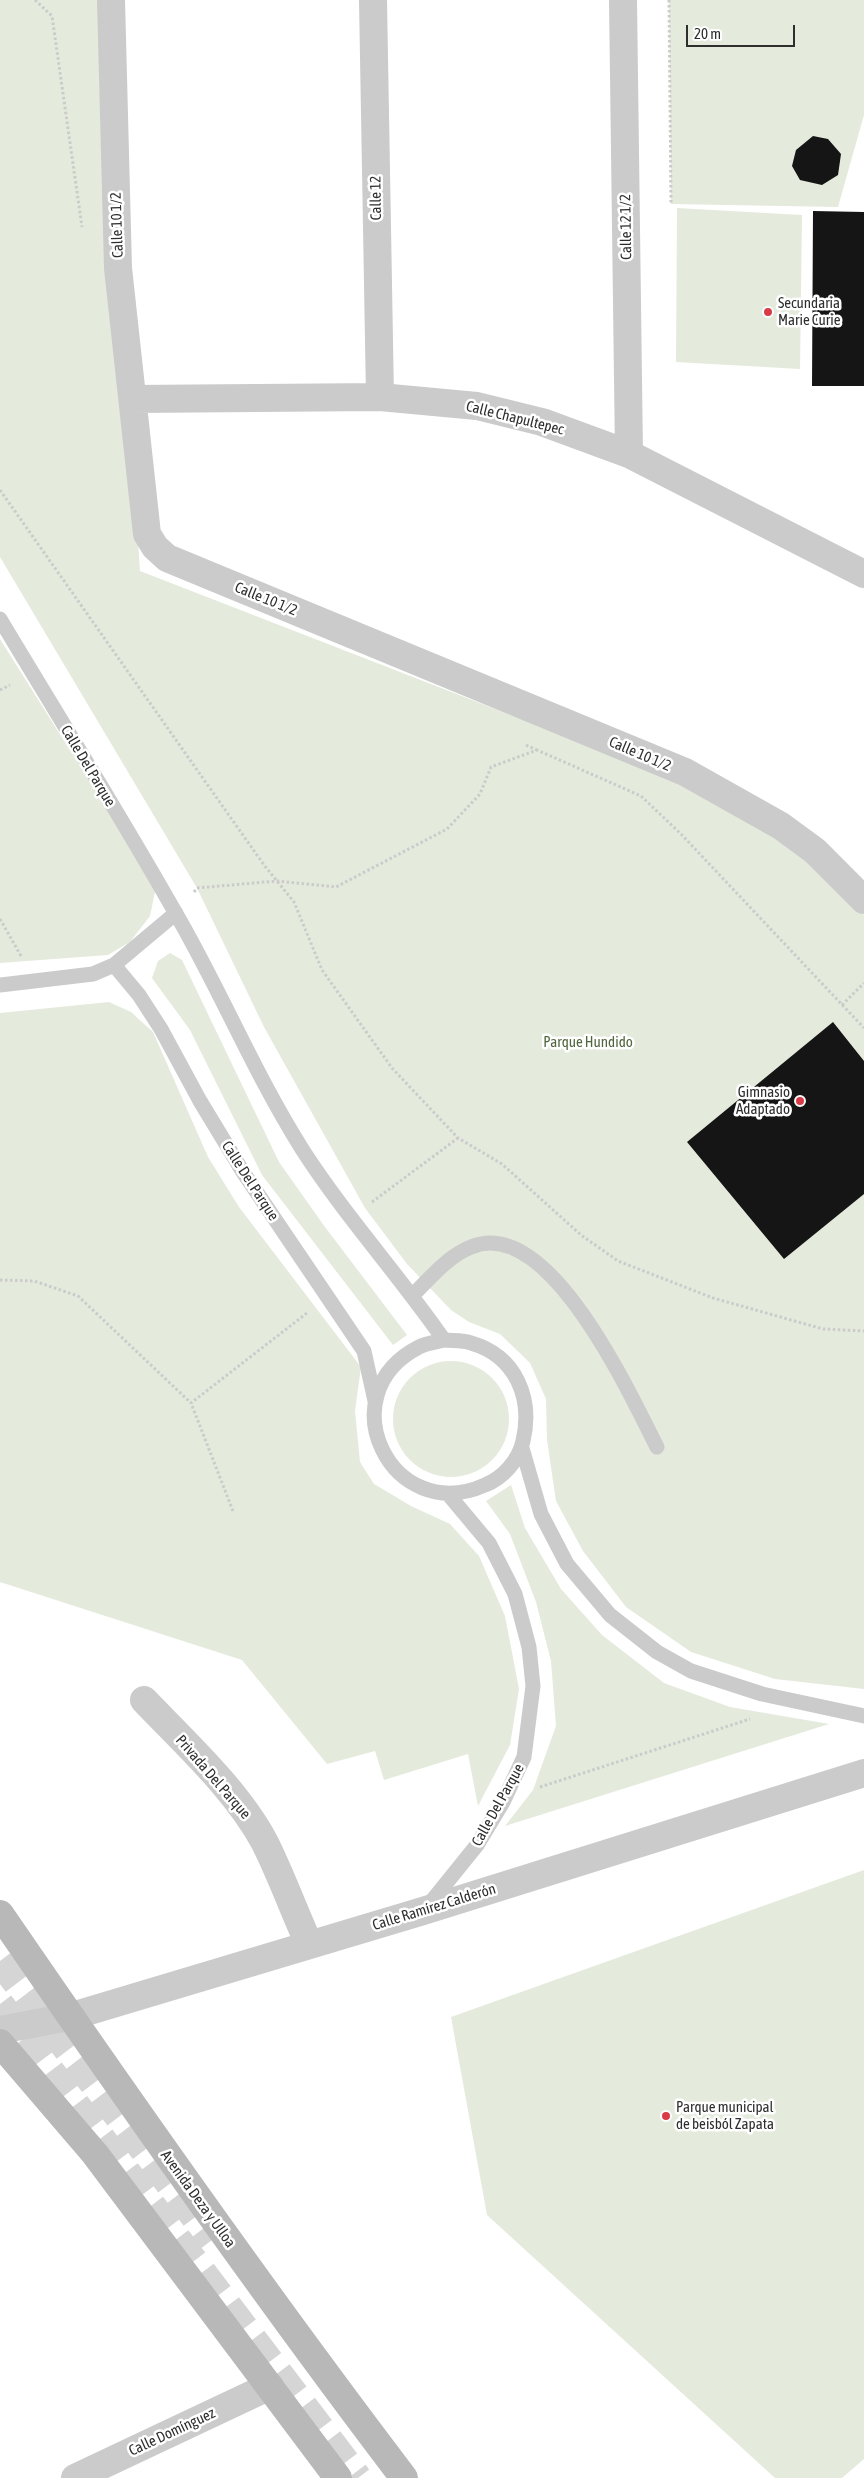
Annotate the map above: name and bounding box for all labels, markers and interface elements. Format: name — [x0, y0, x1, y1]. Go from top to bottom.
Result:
scale bar — [689, 15, 798, 47]
text: 20 m — [694, 25, 721, 42]
street label: Calle 12 — [367, 176, 385, 220]
street label: Calle 10 1/2 — [107, 192, 127, 258]
street label: Calle 12 1/2 — [616, 194, 636, 260]
place label: Secundaria Marie Curie — [778, 294, 840, 329]
marker: Secundaria Marie Curie — [762, 306, 774, 318]
street label: Calle Chapultepec — [464, 397, 566, 439]
street label: Calle 10 1/2 — [232, 578, 300, 620]
street label: Calle Del Parque — [57, 722, 119, 810]
street label: Calle 10 1/2 — [606, 733, 674, 775]
park label: Parque Hundido — [543, 1033, 633, 1051]
place label: Gimnasio Adaptado — [736, 1083, 790, 1118]
marker: Gimnasio Adaptado — [794, 1095, 806, 1107]
street label: Calle Del Parque — [218, 1138, 282, 1224]
street label: Privada Del Parque — [172, 1731, 254, 1823]
street label: Calle Del Parque — [468, 1761, 528, 1849]
street label: Calle Ramírez Calderón — [370, 1880, 498, 1934]
place label: Parque municipal de beisból Zapata — [676, 2098, 774, 2133]
marker: Parque municipal de beisból Zapata — [660, 2110, 672, 2122]
street label: Avenida Deza y Ulloa — [157, 2147, 239, 2251]
street label: Calle Domínguez — [126, 2404, 218, 2460]

